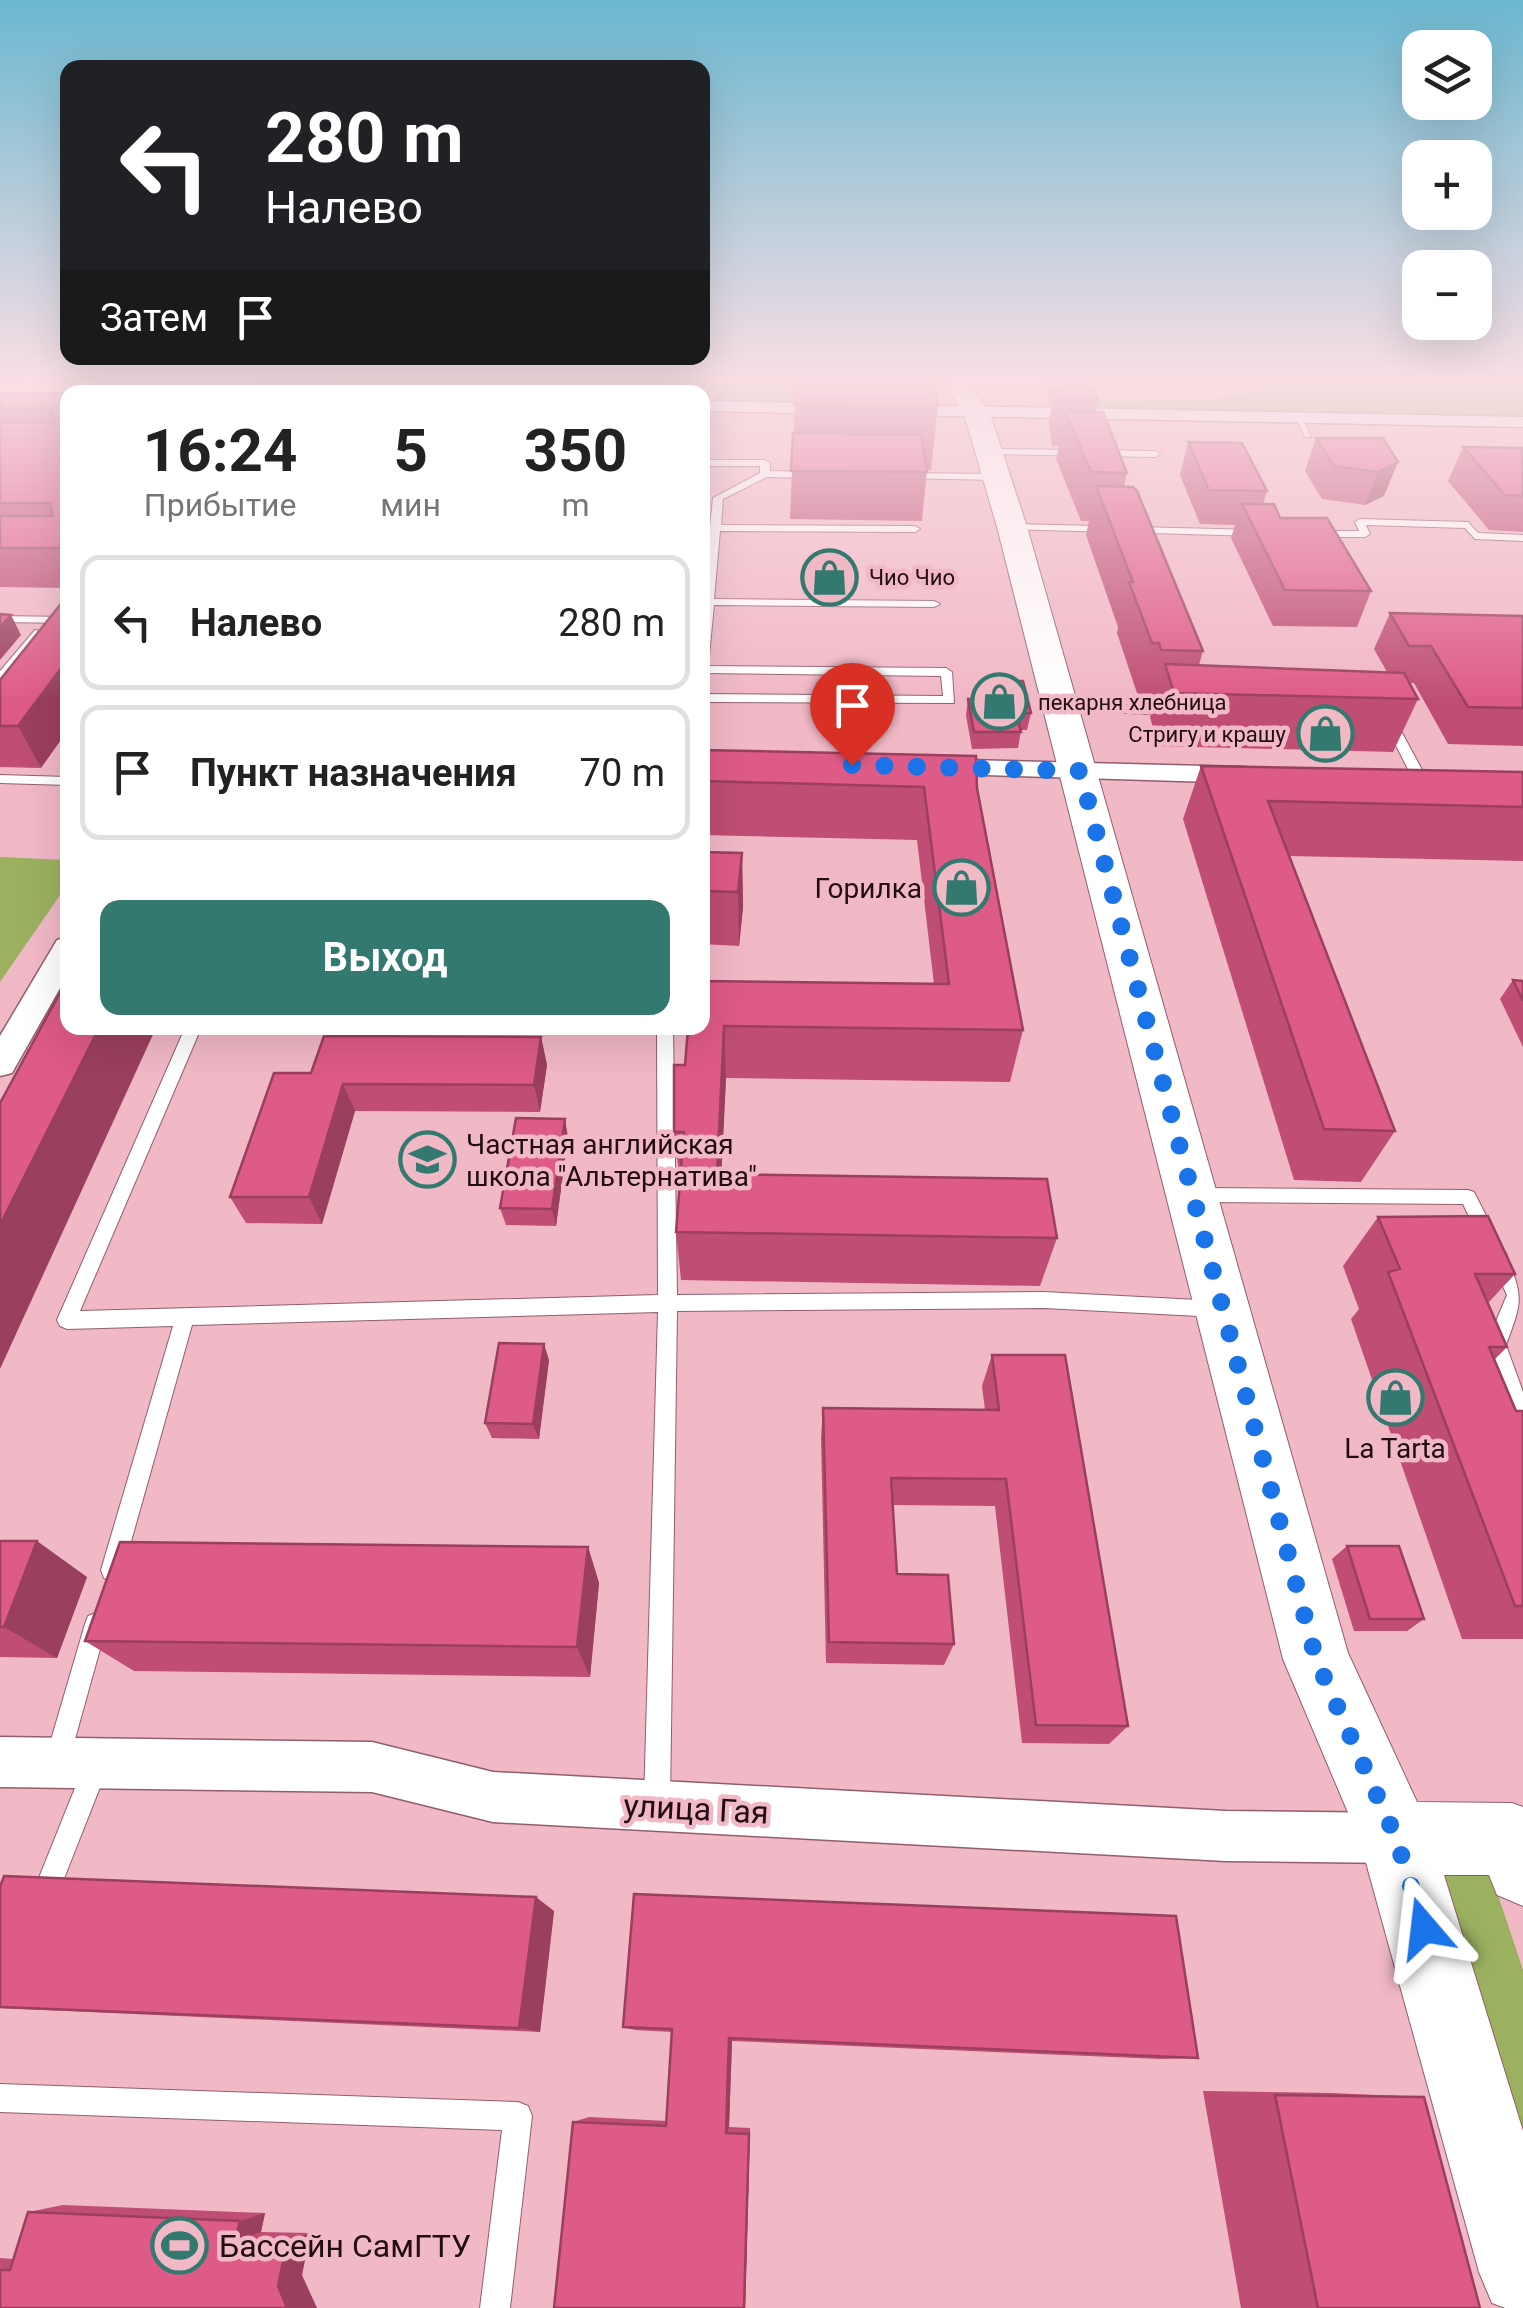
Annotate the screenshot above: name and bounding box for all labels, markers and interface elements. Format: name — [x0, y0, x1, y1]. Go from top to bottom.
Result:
map controls — [1402, 30, 1492, 340]
button: layers — [1402, 30, 1492, 120]
text: 280 m — [265, 97, 464, 179]
icon: left — [100, 100, 230, 230]
button: + — [1402, 140, 1492, 230]
text: Налево — [265, 181, 423, 234]
button: − — [1402, 250, 1492, 340]
icon: arrive — [228, 290, 283, 345]
text: Затем — [100, 296, 208, 340]
text: 16:24 — [143, 415, 297, 486]
text: 5 — [393, 415, 428, 486]
text: 350 — [524, 415, 627, 486]
text: Прибытие — [144, 486, 296, 524]
text: мин — [380, 486, 441, 524]
text: m — [561, 486, 590, 524]
shop icon: Чио Чио — [800, 547, 860, 607]
place label: Чио Чио — [869, 565, 955, 590]
icon: left — [105, 595, 160, 650]
text: Налево — [190, 601, 322, 645]
text: 280 m — [558, 601, 665, 645]
pin — [810, 663, 895, 766]
shop icon: пекарня хлебница — [969, 672, 1029, 732]
icon: arrive — [825, 678, 880, 733]
place label: пекарня хлебница — [1038, 690, 1226, 715]
shop icon: Стригу и крашу — [1295, 704, 1355, 764]
place label: Стригу и крашу — [1128, 722, 1287, 747]
icon: arrive — [105, 745, 160, 800]
text: Пункт назначения — [190, 751, 517, 795]
text: 70 m — [580, 751, 665, 795]
shop icon: Горилка — [931, 858, 991, 918]
place label: Горилка — [815, 872, 922, 905]
button: Выход — [100, 900, 670, 1015]
place label: Частная английская школа "Альтернатива" — [466, 1128, 757, 1193]
school or university icon: Частная английская школа "Альтернатива" — [397, 1130, 457, 1190]
shop icon: La Tarta — [1365, 1367, 1425, 1427]
place label: La Tarta — [1344, 1432, 1446, 1465]
street label: улица Гая — [622, 1786, 770, 1832]
position arrow — [1372, 1876, 1476, 1980]
sports icon: Бассейн СамГТУ — [150, 2216, 210, 2276]
place label: Бассейн СамГТУ — [219, 2227, 471, 2265]

